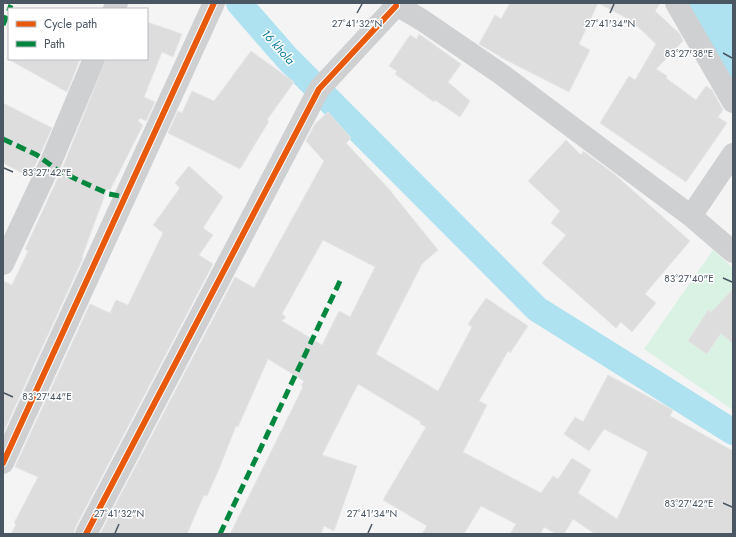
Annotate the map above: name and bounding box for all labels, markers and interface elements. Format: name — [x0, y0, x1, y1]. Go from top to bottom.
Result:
legend — [8, 8, 148, 60]
text: Cycle path — [44, 15, 97, 33]
text: 27°41'32"N — [332, 16, 382, 31]
text: 27°41'34"N — [585, 16, 635, 31]
water label: 16 khola — [257, 25, 299, 69]
text: Path — [44, 35, 65, 53]
text: 83°27'38"E — [665, 46, 713, 61]
text: 83°27'42"E — [22, 165, 72, 180]
text: 83°27'40"E — [664, 271, 714, 286]
text: 83°27'44"E — [22, 389, 72, 404]
text: 83°27'42"E — [664, 496, 714, 511]
text: 27°41'32"N — [94, 506, 144, 521]
text: 27°41'34"N — [347, 506, 397, 521]

